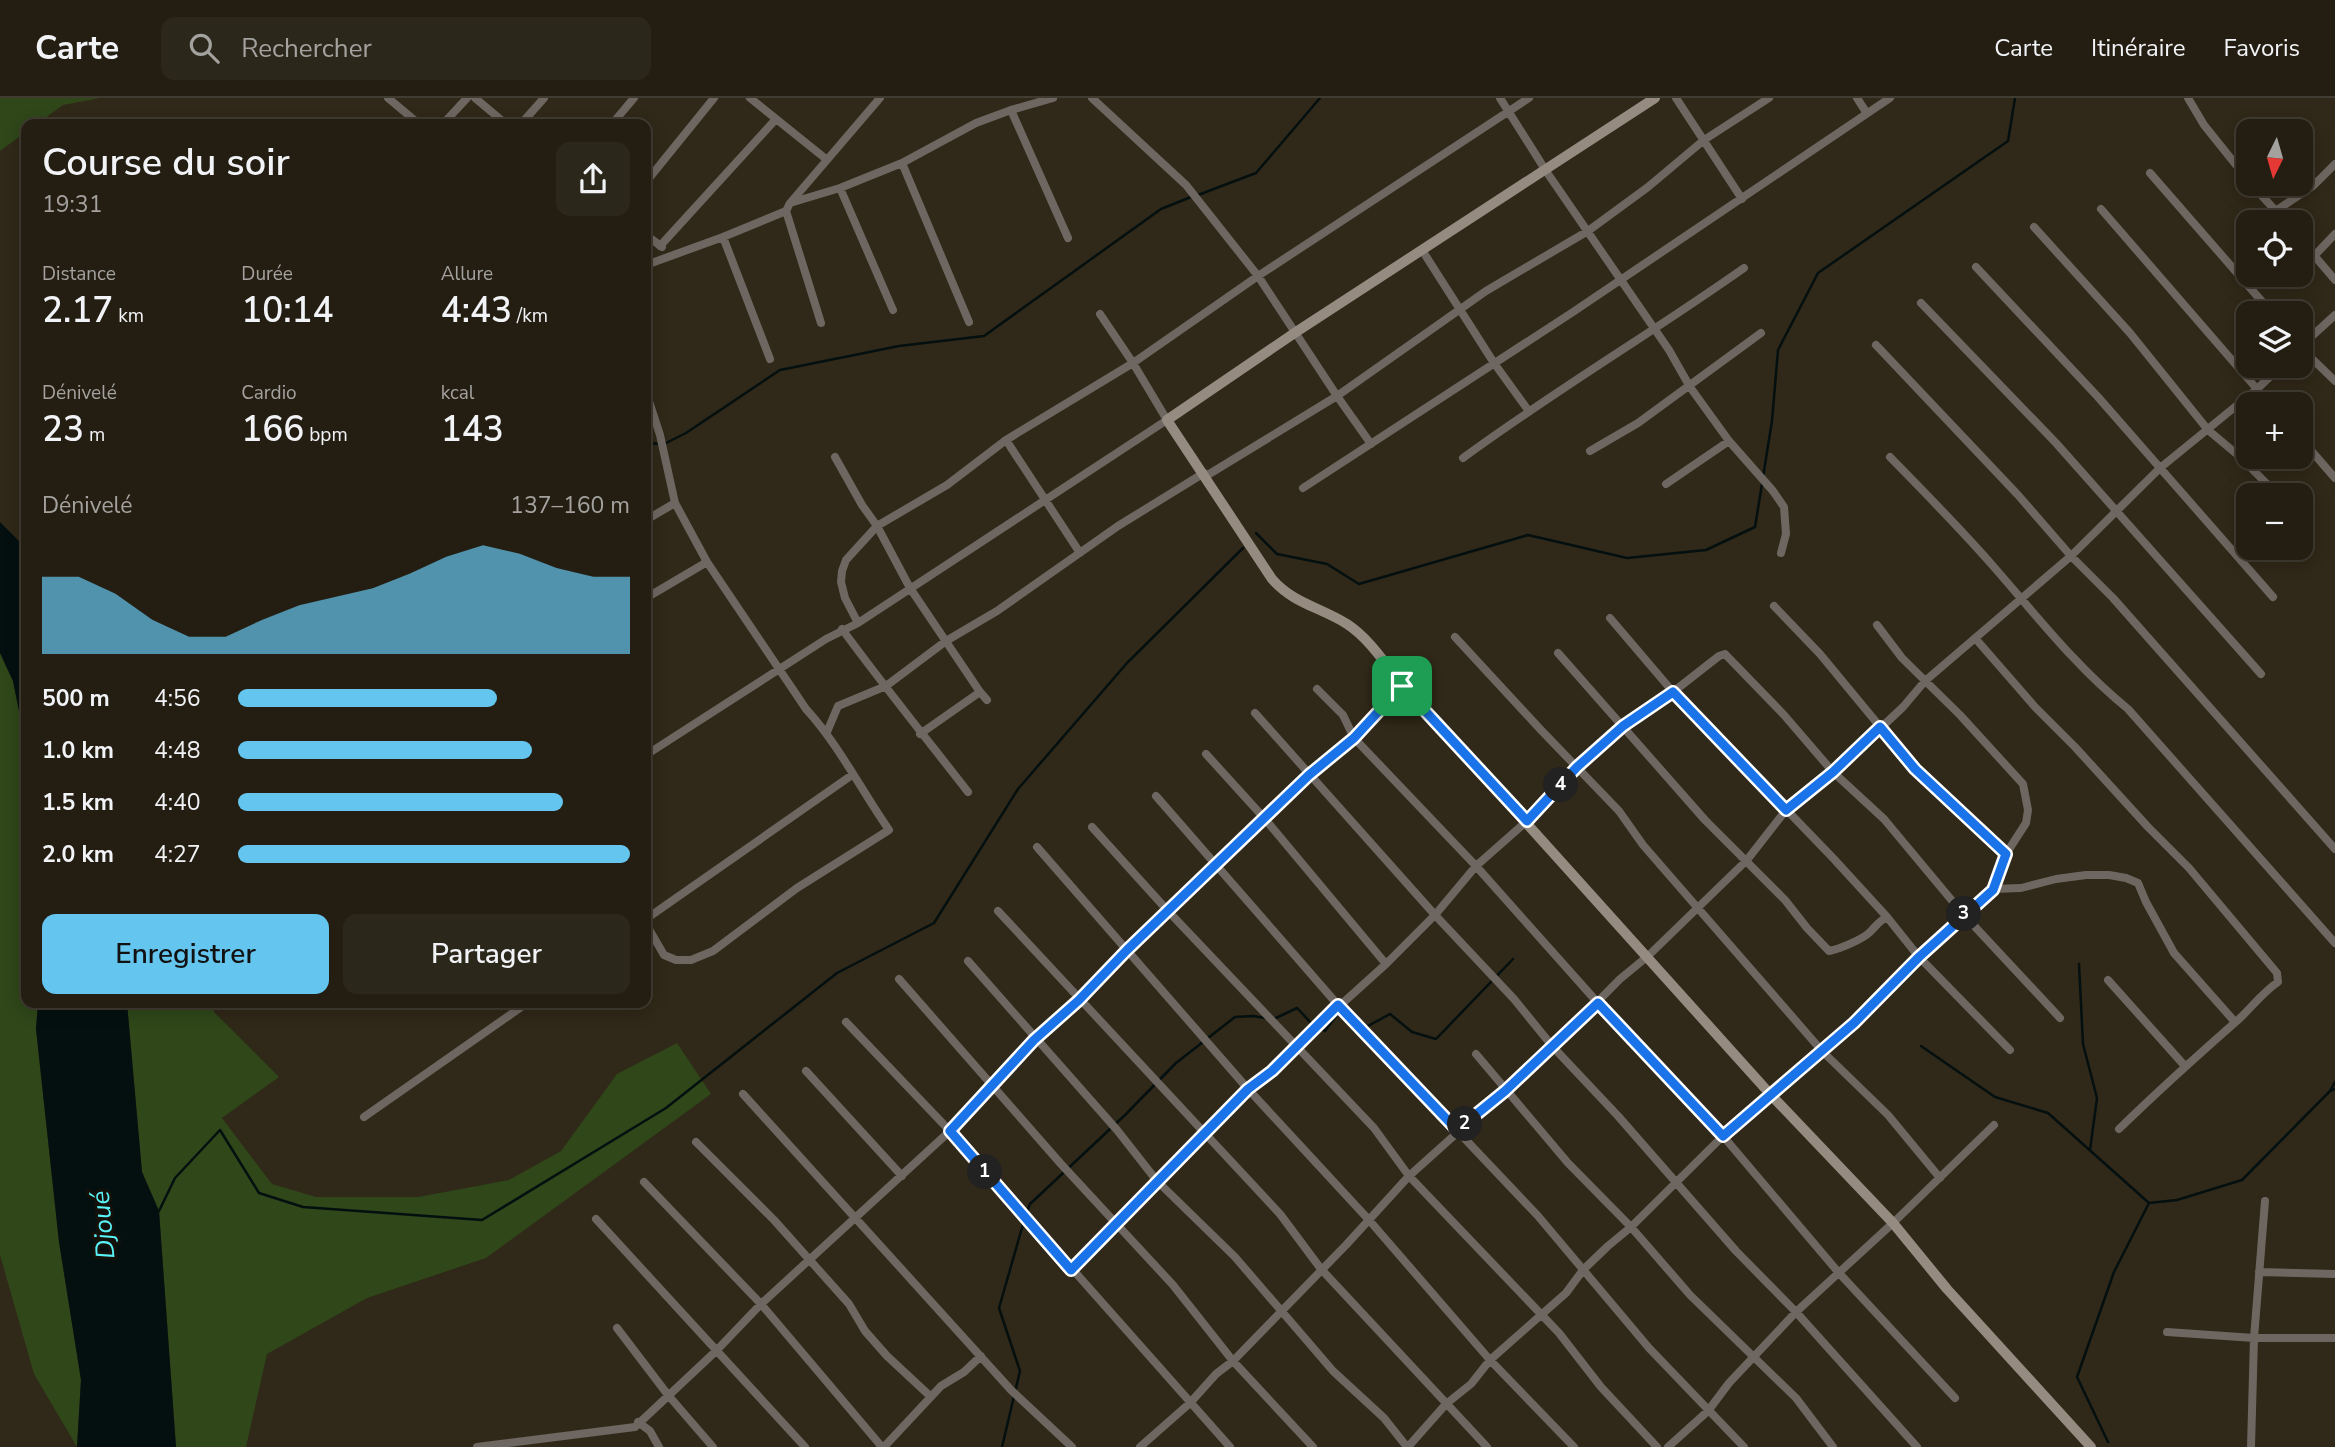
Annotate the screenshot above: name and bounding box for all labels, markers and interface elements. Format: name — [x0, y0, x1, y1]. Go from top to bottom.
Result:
search box — [161, 17, 651, 80]
text: Carte — [35, 26, 119, 71]
icon: search — [185, 29, 223, 67]
text: Rechercher — [241, 31, 372, 66]
text: Carte — [1994, 32, 2053, 64]
text: Itinéraire — [2091, 32, 2185, 64]
text: Favoris — [2223, 32, 2300, 64]
north arrow — [2236, 119, 2314, 196]
map controls — [2236, 119, 2313, 560]
text: Course du soir — [42, 137, 290, 188]
button: share — [556, 142, 630, 216]
text: 19:31 — [42, 189, 102, 220]
button: locate — [2236, 210, 2313, 287]
text: Distance — [42, 261, 116, 287]
text: Durée — [241, 261, 293, 287]
text: Allure — [441, 261, 493, 287]
text: 2.17 — [42, 287, 113, 334]
text: 10:14 — [241, 287, 334, 334]
text: 4:43 — [441, 287, 512, 334]
button: layers — [2236, 301, 2313, 378]
text: km — [113, 303, 144, 329]
text: /km — [512, 303, 548, 329]
text: Dénivelé — [42, 380, 117, 406]
text: Cardio — [241, 380, 297, 406]
text: kcal — [441, 380, 474, 406]
button: + — [2236, 392, 2313, 469]
text: 23 — [42, 406, 84, 453]
text: 166 — [241, 406, 304, 453]
text: 143 — [441, 406, 504, 453]
text: m — [84, 422, 105, 448]
text: bpm — [304, 422, 348, 448]
button: − — [2236, 483, 2313, 560]
text: Dénivelé — [42, 490, 133, 521]
text: 137–160 m — [510, 490, 630, 521]
pin — [1372, 656, 1432, 716]
icon: arrive — [1383, 667, 1421, 705]
text: 500 m — [42, 683, 110, 714]
text: 4:56 — [154, 683, 201, 714]
text: 1.0 km — [42, 735, 114, 766]
text: 4:48 — [154, 735, 201, 766]
pin: 4 — [1544, 768, 1578, 802]
text: 4 — [1555, 771, 1566, 797]
text: 1.5 km — [42, 787, 114, 818]
text: 4:40 — [154, 787, 201, 818]
text: 2.0 km — [42, 839, 114, 870]
text: 4:27 — [154, 839, 201, 870]
pin: 3 — [1946, 896, 1982, 932]
text: 3 — [1958, 900, 1969, 926]
button: Enregistrer — [42, 914, 329, 994]
button: Partager — [343, 914, 630, 994]
pin: 2 — [1448, 1107, 1482, 1142]
text: 2 — [1459, 1110, 1470, 1136]
pin: 1 — [968, 1154, 1002, 1190]
text: 1 — [979, 1158, 990, 1184]
water label: Djoué — [83, 1189, 123, 1261]

